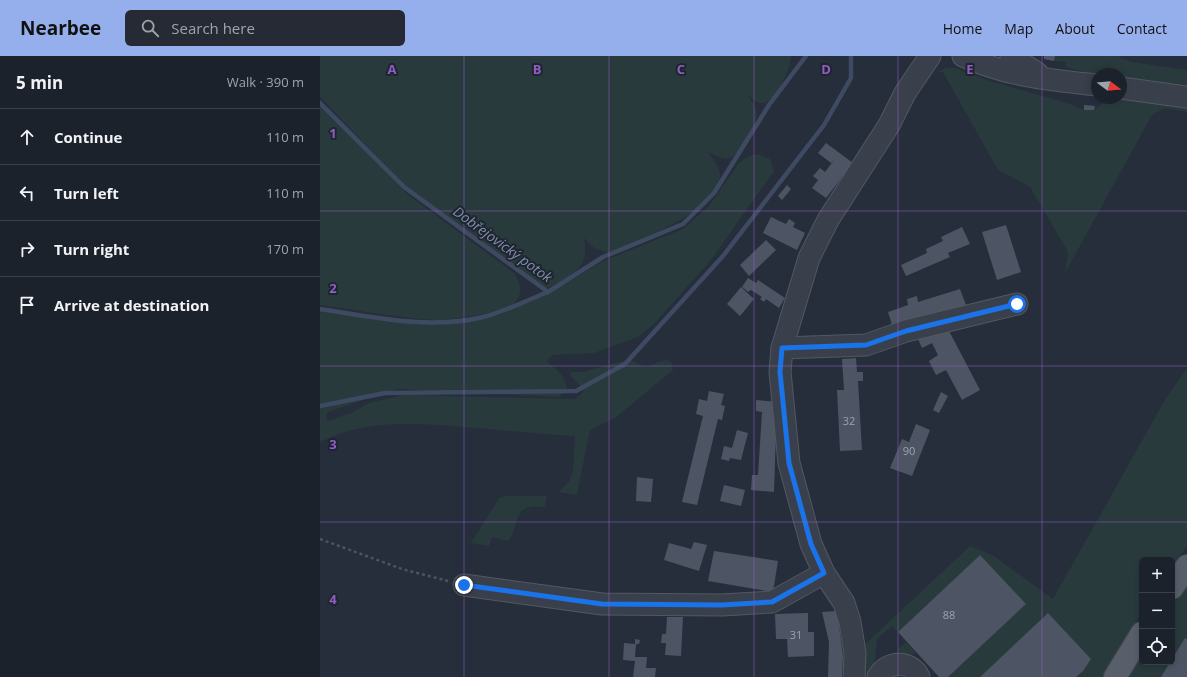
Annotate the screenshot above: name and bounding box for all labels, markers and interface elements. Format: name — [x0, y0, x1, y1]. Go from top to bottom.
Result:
search box — [125, 10, 405, 46]
text: Nearbee — [20, 15, 101, 41]
icon: search — [139, 17, 161, 39]
text: Search here — [171, 18, 255, 38]
text: Home — [943, 19, 982, 38]
text: Map — [1004, 19, 1033, 38]
text: About — [1055, 19, 1095, 38]
text: Contact — [1117, 19, 1167, 38]
text: A — [388, 60, 397, 78]
text: B — [533, 60, 542, 78]
text: C — [677, 60, 685, 78]
text: D — [821, 60, 831, 78]
text: E — [966, 60, 974, 78]
north arrow — [1091, 68, 1127, 104]
text: 5 min — [16, 71, 63, 94]
text: Walk · 390 m — [227, 73, 304, 91]
text: 1 — [329, 124, 337, 142]
icon: ahead — [16, 126, 38, 148]
text: Continue — [54, 127, 122, 147]
text: 110 m — [266, 128, 304, 146]
icon: left — [16, 182, 38, 204]
text: Turn left — [54, 183, 119, 203]
text: 110 m — [266, 184, 304, 202]
water label: Dobřejovický potok — [450, 202, 557, 287]
icon: right — [16, 238, 38, 260]
text: Turn right — [54, 239, 129, 259]
text: 170 m — [266, 240, 304, 258]
text: 2 — [329, 279, 337, 297]
icon: arrive — [16, 294, 38, 316]
text: Arrive at destination — [54, 295, 209, 315]
route start — [1008, 295, 1026, 313]
house number: 32 — [843, 413, 855, 428]
text: 3 — [329, 435, 337, 453]
house number: 90 — [903, 443, 915, 458]
map controls — [1139, 557, 1175, 665]
button: + — [1139, 557, 1175, 593]
route end — [455, 576, 473, 594]
text: 4 — [329, 590, 337, 608]
button: − — [1139, 593, 1175, 629]
house number: 88 — [943, 607, 955, 622]
house number: 31 — [790, 627, 802, 642]
button: locate — [1139, 629, 1175, 665]

